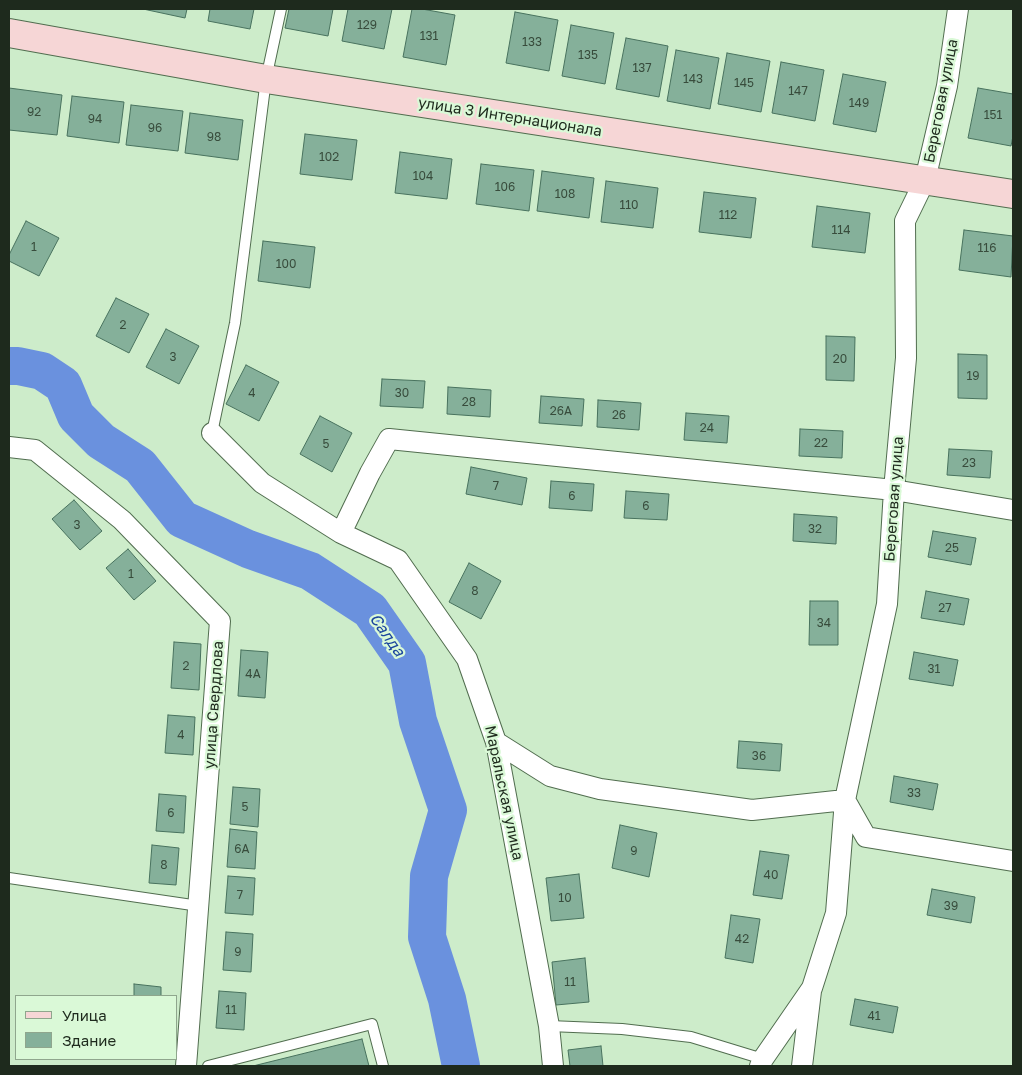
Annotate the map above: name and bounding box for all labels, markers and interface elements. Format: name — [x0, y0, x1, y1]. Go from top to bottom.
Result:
house number: 129 — [357, 18, 377, 32]
house number: 131 — [420, 29, 438, 43]
house number: 133 — [522, 35, 542, 49]
street label: Береговая улица — [920, 38, 962, 164]
house number: 135 — [578, 48, 598, 62]
house number: 137 — [632, 61, 652, 75]
house number: 143 — [683, 72, 703, 86]
house number: 145 — [734, 76, 754, 90]
house number: 147 — [788, 84, 808, 98]
street label: улица 3 Интернационала — [417, 94, 603, 140]
house number: 149 — [849, 96, 869, 110]
house number: 92 — [27, 105, 41, 119]
house number: 151 — [984, 108, 1002, 122]
house number: 94 — [88, 112, 102, 126]
house number: 96 — [148, 121, 162, 135]
house number: 98 — [207, 130, 221, 144]
house number: 102 — [319, 150, 339, 164]
house number: 104 — [413, 169, 433, 183]
house number: 106 — [495, 180, 515, 194]
house number: 108 — [555, 187, 575, 201]
house number: 110 — [619, 198, 639, 212]
house number: 112 — [719, 208, 737, 222]
house number: 114 — [832, 223, 850, 237]
house number: 1 — [31, 240, 37, 254]
house number: 116 — [978, 241, 996, 255]
house number: 100 — [276, 257, 296, 271]
house number: 2 — [120, 318, 126, 332]
house number: 3 — [169, 350, 177, 364]
house number: 20 — [833, 352, 847, 366]
house number: 19 — [966, 369, 980, 383]
house number: 4 — [248, 386, 256, 400]
house number: 30 — [395, 386, 409, 400]
house number: 28 — [462, 395, 476, 409]
house number: 26А — [550, 404, 572, 418]
house number: 26 — [612, 408, 626, 422]
house number: 24 — [700, 421, 714, 435]
house number: 22 — [814, 436, 828, 450]
street label: Береговая улица — [881, 436, 907, 562]
house number: 5 — [323, 437, 329, 451]
house number: 23 — [962, 456, 976, 470]
house number: 7 — [493, 479, 499, 493]
house number: 6 — [568, 489, 576, 503]
house number: 6 — [642, 499, 650, 513]
house number: 3 — [73, 518, 81, 532]
house number: 32 — [808, 522, 822, 536]
house number: 25 — [945, 541, 959, 555]
house number: 1 — [128, 567, 134, 581]
house number: 8 — [471, 584, 479, 598]
house number: 27 — [938, 601, 952, 615]
water label: Салда — [365, 610, 409, 660]
house number: 34 — [817, 616, 831, 630]
street label: улица Свердлова — [201, 640, 227, 770]
house number: 2 — [183, 659, 189, 673]
house number: 31 — [928, 662, 940, 676]
house number: 4А — [245, 667, 261, 681]
street label: Маральская улица — [481, 724, 527, 862]
house number: 4 — [177, 728, 185, 742]
house number: 36 — [752, 749, 766, 763]
house number: 33 — [907, 786, 921, 800]
house number: 5 — [242, 800, 248, 814]
house number: 6 — [167, 806, 175, 820]
house number: 6А — [234, 842, 250, 856]
house number: 9 — [630, 844, 638, 858]
house number: 8 — [160, 858, 168, 872]
house number: 40 — [764, 868, 778, 882]
house number: 7 — [237, 888, 243, 902]
house number: 10 — [558, 891, 572, 905]
house number: 39 — [944, 899, 958, 913]
house number: 42 — [735, 932, 749, 946]
house number: 9 — [234, 945, 242, 959]
house number: 11 — [564, 975, 576, 989]
legend — [15, 995, 178, 1060]
house number: 11 — [225, 1003, 237, 1017]
text: Улица — [62, 1006, 107, 1024]
house number: 41 — [867, 1009, 881, 1023]
text: Здание — [62, 1031, 116, 1049]

